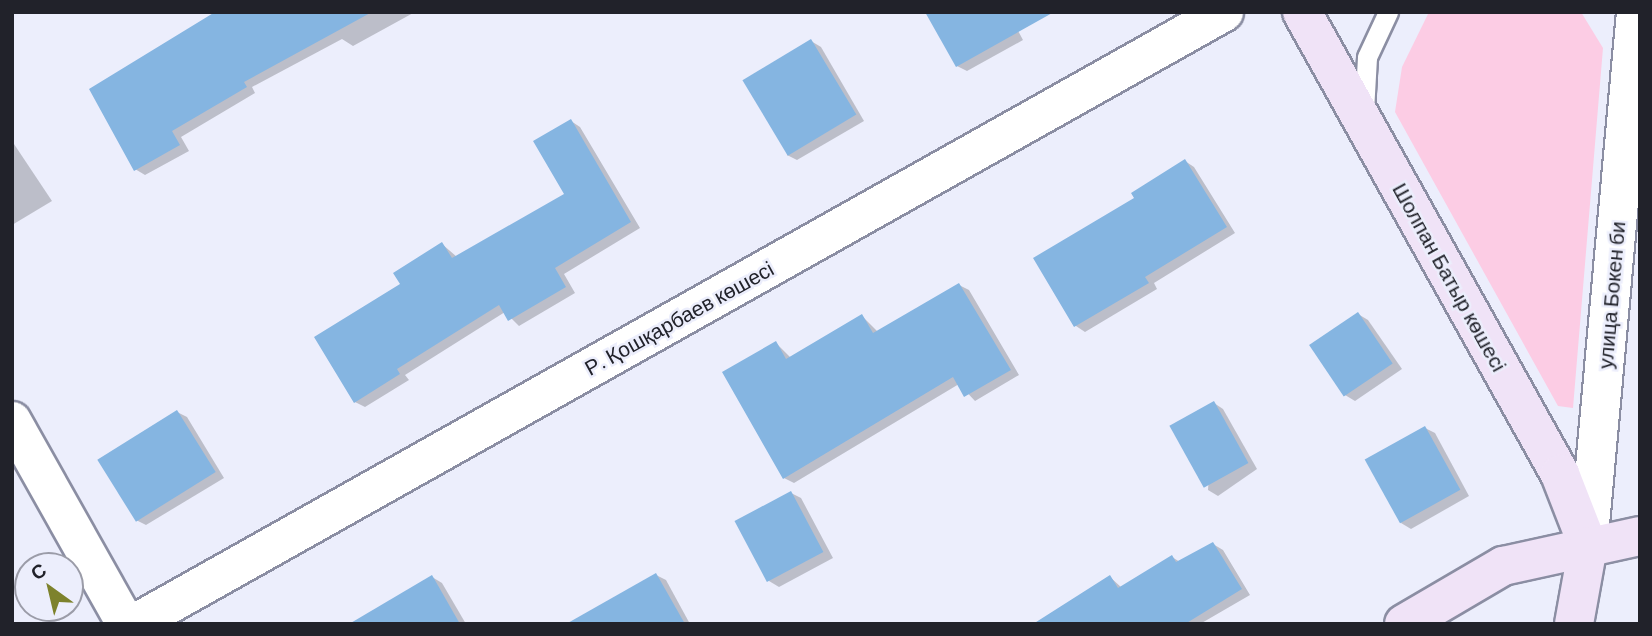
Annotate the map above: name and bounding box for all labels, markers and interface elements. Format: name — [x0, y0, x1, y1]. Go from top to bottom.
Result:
street label: Шолпан Батыр көшесі — [1388, 178, 1512, 376]
street label: улица Бокен би — [1592, 220, 1630, 370]
street label: Р. Қошқарбаев көшесі — [580, 256, 778, 380]
north arrow — [14, 552, 84, 622]
text: С — [26, 557, 50, 584]

